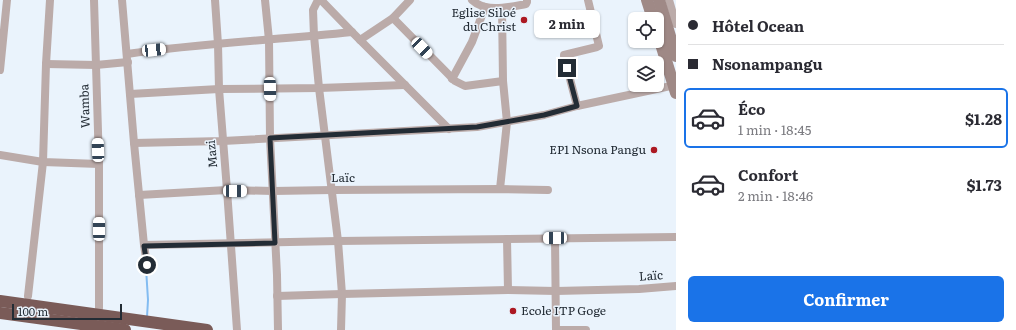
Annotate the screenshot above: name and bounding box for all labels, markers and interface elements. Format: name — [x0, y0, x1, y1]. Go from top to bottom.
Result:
place label: Eglise Siloé du Christ — [451, 3, 516, 35]
callout: 2 min — [534, 10, 600, 38]
map controls — [628, 12, 664, 92]
button: locate — [628, 12, 664, 48]
text: 2 min — [549, 14, 585, 33]
text: Hôtel Ocean — [712, 14, 804, 37]
marker: Eglise Siloé du Christ — [519, 15, 529, 25]
car — [409, 35, 435, 61]
car — [141, 43, 167, 57]
text: Nsonampangu — [712, 52, 823, 75]
button: layers — [628, 56, 664, 92]
route end — [558, 59, 576, 77]
car — [264, 77, 276, 101]
street label: Wamba — [74, 83, 94, 128]
text: Éco — [738, 97, 765, 120]
icon: car — [690, 100, 726, 136]
text: $1.28 — [965, 107, 1002, 130]
text: 1 min · 18:45 — [738, 120, 811, 139]
car — [92, 138, 104, 162]
street label: Mazi — [201, 139, 221, 169]
place label: EP1 Nsona Pangu — [549, 140, 646, 158]
marker: EP1 Nsona Pangu — [649, 145, 659, 155]
text: Confort — [738, 163, 798, 186]
icon: car — [690, 166, 726, 202]
street label: Laïc — [331, 168, 355, 186]
text: $1.73 — [967, 173, 1002, 196]
car — [223, 185, 247, 197]
text: 2 min · 18:46 — [738, 186, 813, 205]
car — [93, 217, 105, 241]
car — [543, 232, 567, 244]
route start — [138, 256, 156, 274]
street label: Laïc — [638, 265, 664, 285]
button: Confirmer — [688, 276, 1004, 322]
place label: Ecole ITP Goge — [521, 301, 606, 319]
scale bar — [12, 302, 122, 321]
text: 100 m — [18, 303, 48, 319]
marker: Ecole ITP Goge — [508, 306, 518, 316]

